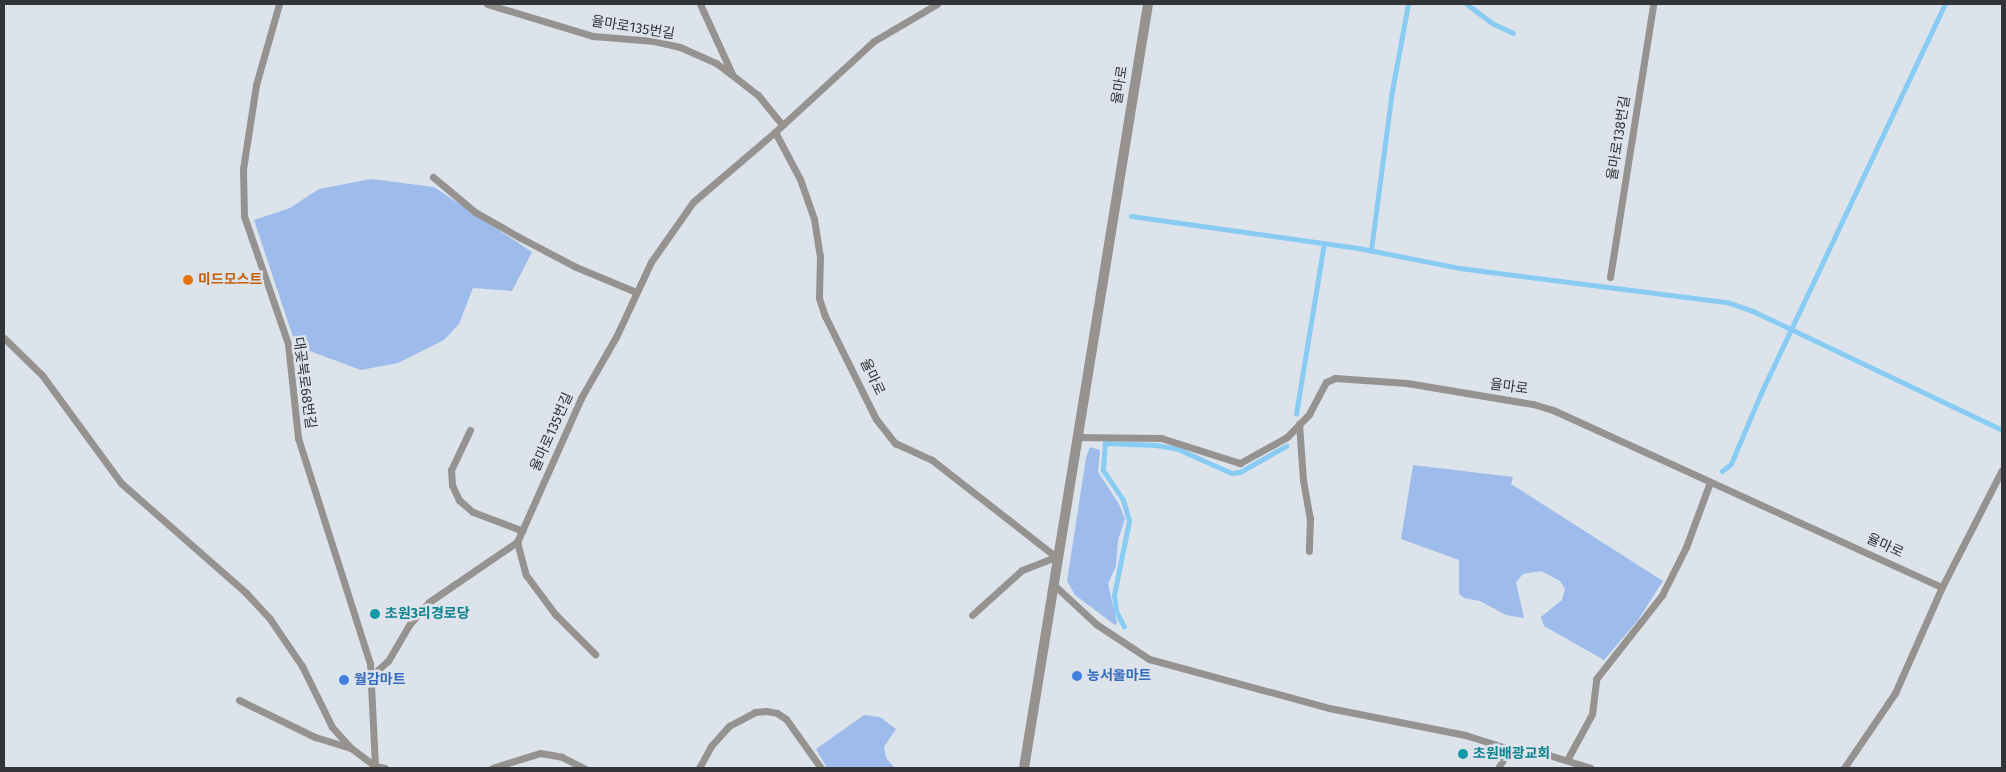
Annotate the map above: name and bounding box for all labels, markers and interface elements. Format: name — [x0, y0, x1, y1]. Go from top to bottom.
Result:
street label: 율마로135번길 — [590, 13, 676, 43]
street label: 율마로 — [1109, 65, 1131, 105]
street label: 율마로138번길 — [1604, 95, 1634, 181]
place label: 미드모스트 — [198, 272, 262, 288]
marker: 미드모스트 — [182, 274, 194, 286]
street label: 대곶북로68번길 — [289, 336, 319, 430]
street label: 율마로 — [856, 356, 888, 398]
street label: 율마로 — [1489, 376, 1529, 398]
street label: 율마로135번길 — [527, 390, 577, 474]
street label: 율마로 — [1864, 530, 1906, 562]
place label: 초원3리경로당 — [385, 606, 470, 622]
marker: 초원3리경로당 — [369, 608, 381, 620]
place label: 농서울마트 — [1087, 668, 1151, 684]
marker: 농서울마트 — [1071, 670, 1083, 682]
place label: 월감마트 — [354, 672, 406, 688]
marker: 월감마트 — [338, 674, 350, 686]
place label: 초원배광교회 — [1473, 746, 1550, 762]
marker: 초원배광교회 — [1457, 748, 1469, 760]

